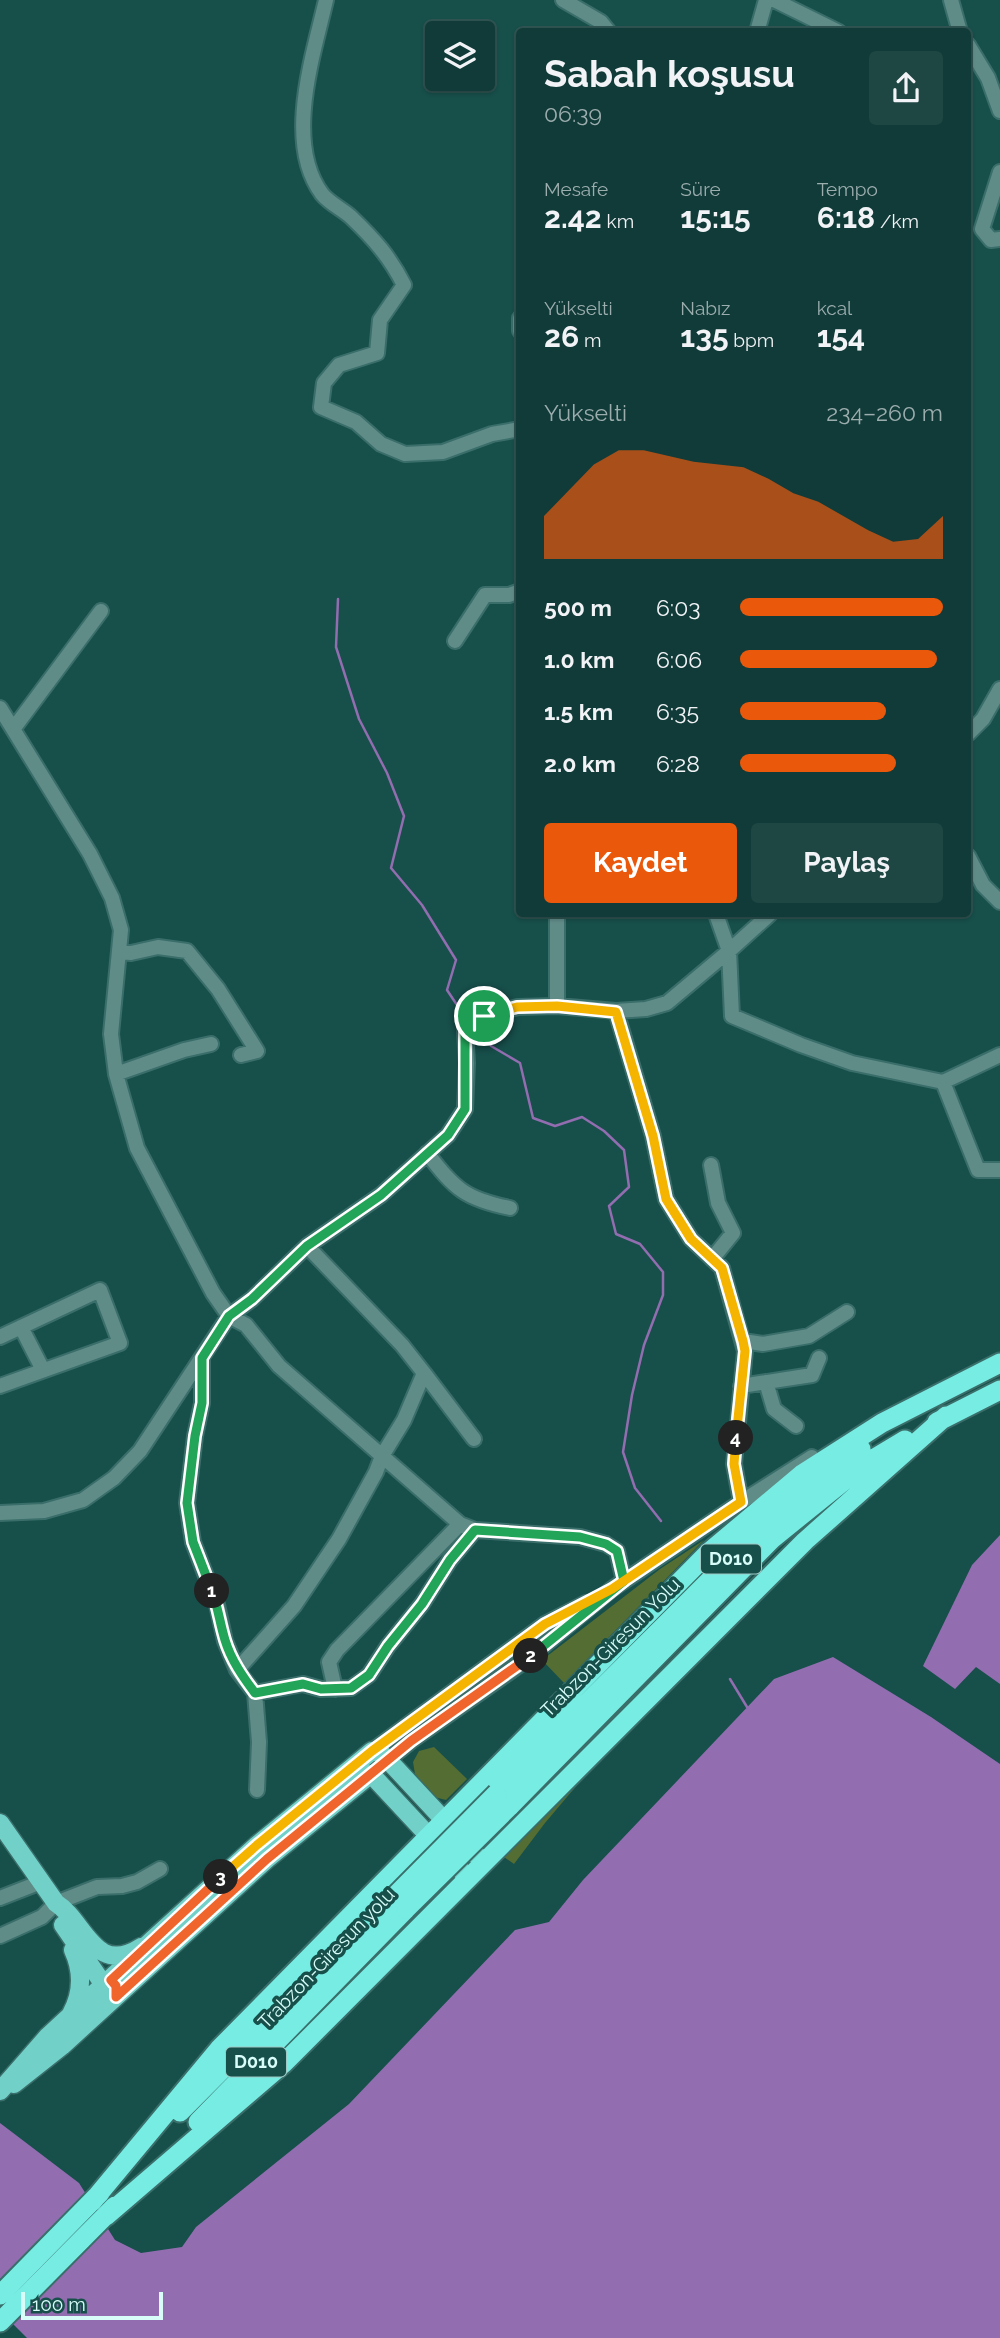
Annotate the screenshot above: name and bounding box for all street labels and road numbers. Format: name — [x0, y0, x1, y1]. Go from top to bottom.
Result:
road number: D010 — [701, 1544, 761, 1574]
street label: Trabzon-Giresun Yolu — [536, 1573, 684, 1721]
street label: Trabzon-Giresun yolu — [253, 1883, 399, 2033]
road number: D010 — [226, 2048, 286, 2076]

